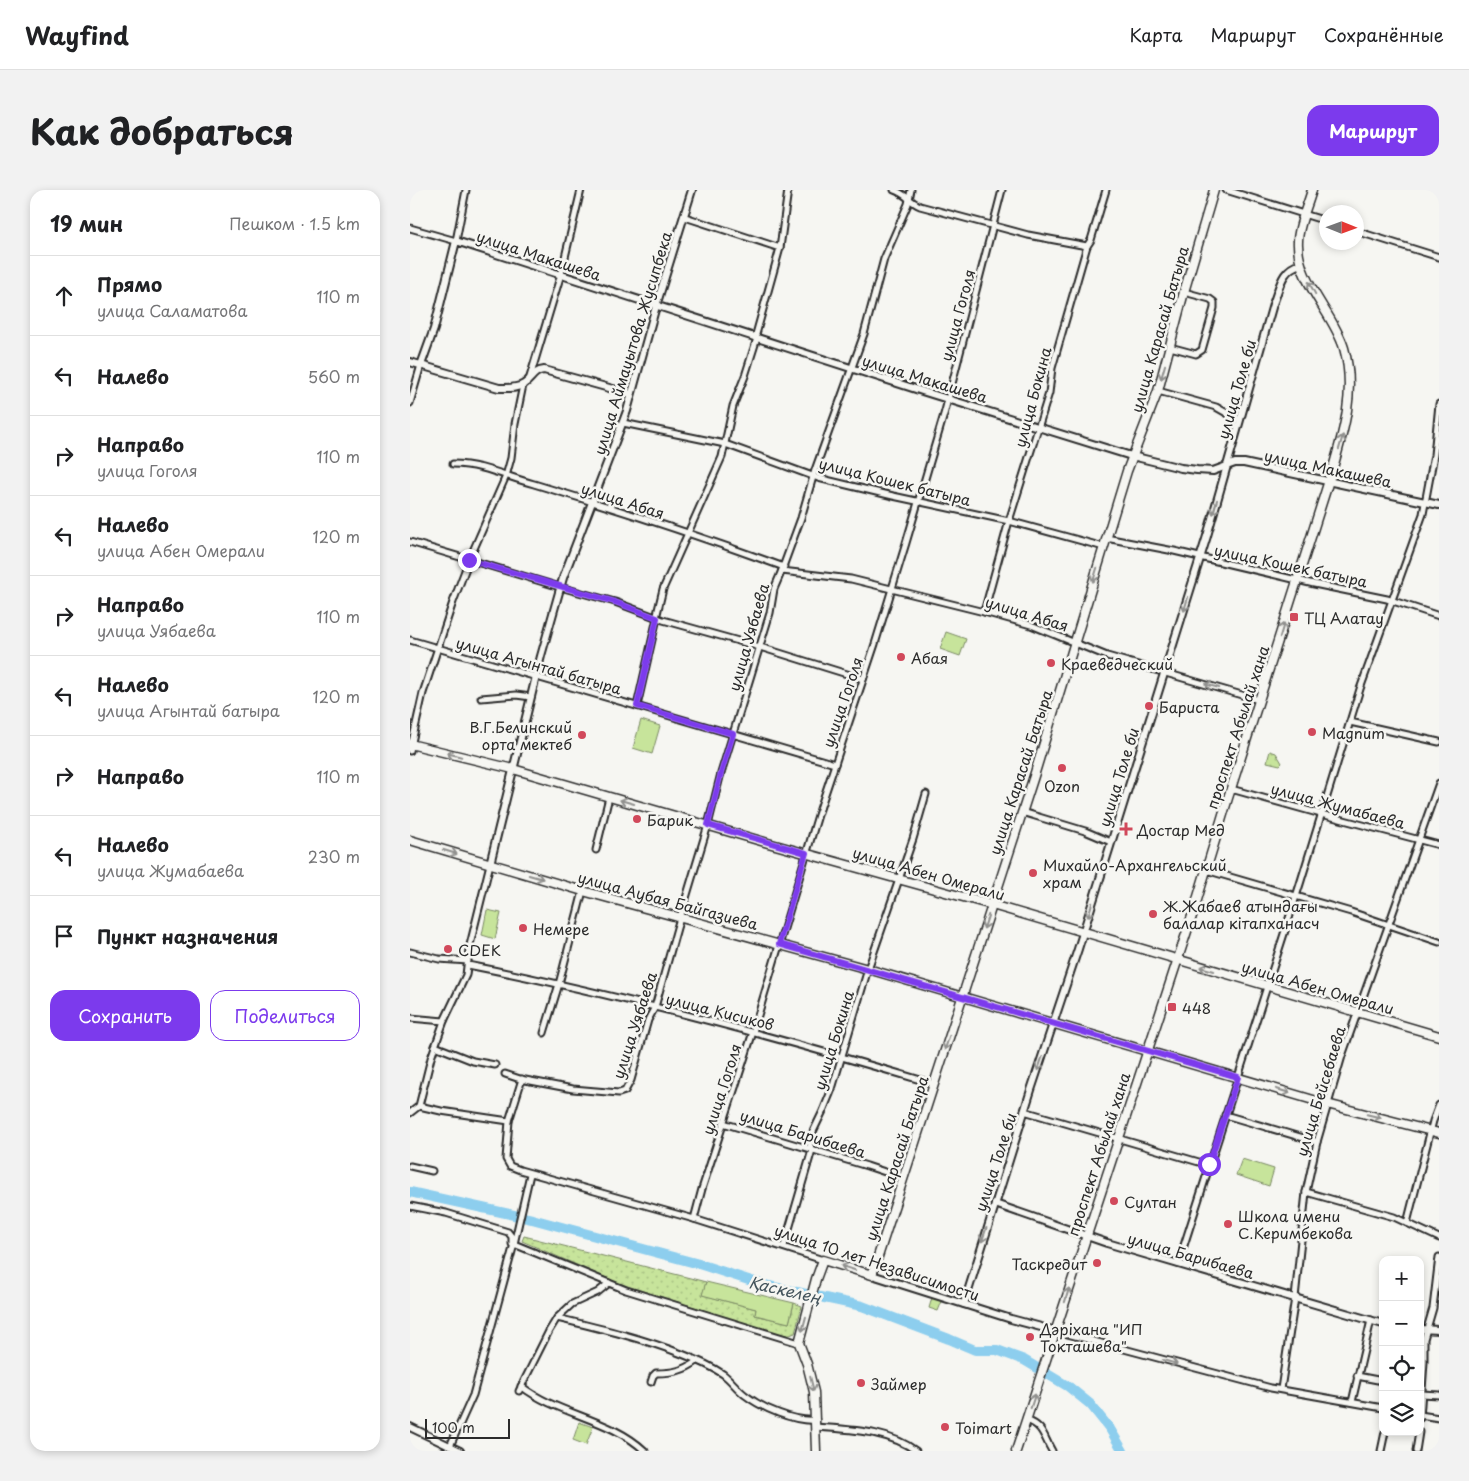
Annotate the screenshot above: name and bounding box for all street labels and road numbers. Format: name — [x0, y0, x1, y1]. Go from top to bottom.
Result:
street label: улица Макашева — [474, 224, 605, 286]
street label: улица Аймауытова Жусипбека — [587, 228, 677, 458]
street label: улица Карасай Батыра — [1124, 242, 1194, 415]
street label: улица Гоголя — [934, 266, 980, 364]
street label: улица Толе би — [1211, 336, 1261, 442]
street label: улица Бокина — [1008, 344, 1057, 450]
street label: улица Макашева — [860, 348, 991, 408]
street label: улица Макашева — [1262, 443, 1395, 493]
street label: улица Кошек батыра — [817, 451, 974, 511]
street label: улица Абая — [579, 476, 667, 524]
street label: улица Кошек батыра — [1212, 538, 1370, 593]
street label: улица Уябаева — [722, 580, 775, 694]
street label: улица Абая — [983, 589, 1071, 637]
street label: улица Агынтай батыра — [453, 630, 625, 700]
street label: проспект Абылай хана — [1200, 642, 1275, 812]
street label: улица Гоголя — [816, 654, 868, 750]
street label: улица Карасай Батыра — [982, 686, 1058, 858]
street label: улица Толе би — [1092, 725, 1144, 829]
street label: улица Жумабаева — [1268, 776, 1408, 834]
street label: улица Абен Омерали — [850, 840, 1008, 906]
street label: улица Аубая Байгазиева — [575, 865, 761, 935]
street label: улица Абен Омерали — [1239, 954, 1397, 1020]
street label: улица Уябаева — [606, 968, 662, 1081]
street label: улица Кисиков — [663, 986, 777, 1036]
street label: улица Бокина — [807, 987, 859, 1093]
street label: улица Бейсебаева — [1289, 1022, 1351, 1159]
street label: улица Гоголя — [695, 1041, 747, 1137]
street label: проспект Абылай хана — [1061, 1069, 1136, 1239]
street label: улица Карасай Батыра — [858, 1072, 934, 1244]
street label: улица Барибаева — [737, 1103, 869, 1163]
street label: улица Толе би — [968, 1110, 1022, 1214]
street label: улица 10 лет Независимости — [772, 1218, 982, 1306]
street label: улица Барибаева — [1125, 1226, 1257, 1284]

